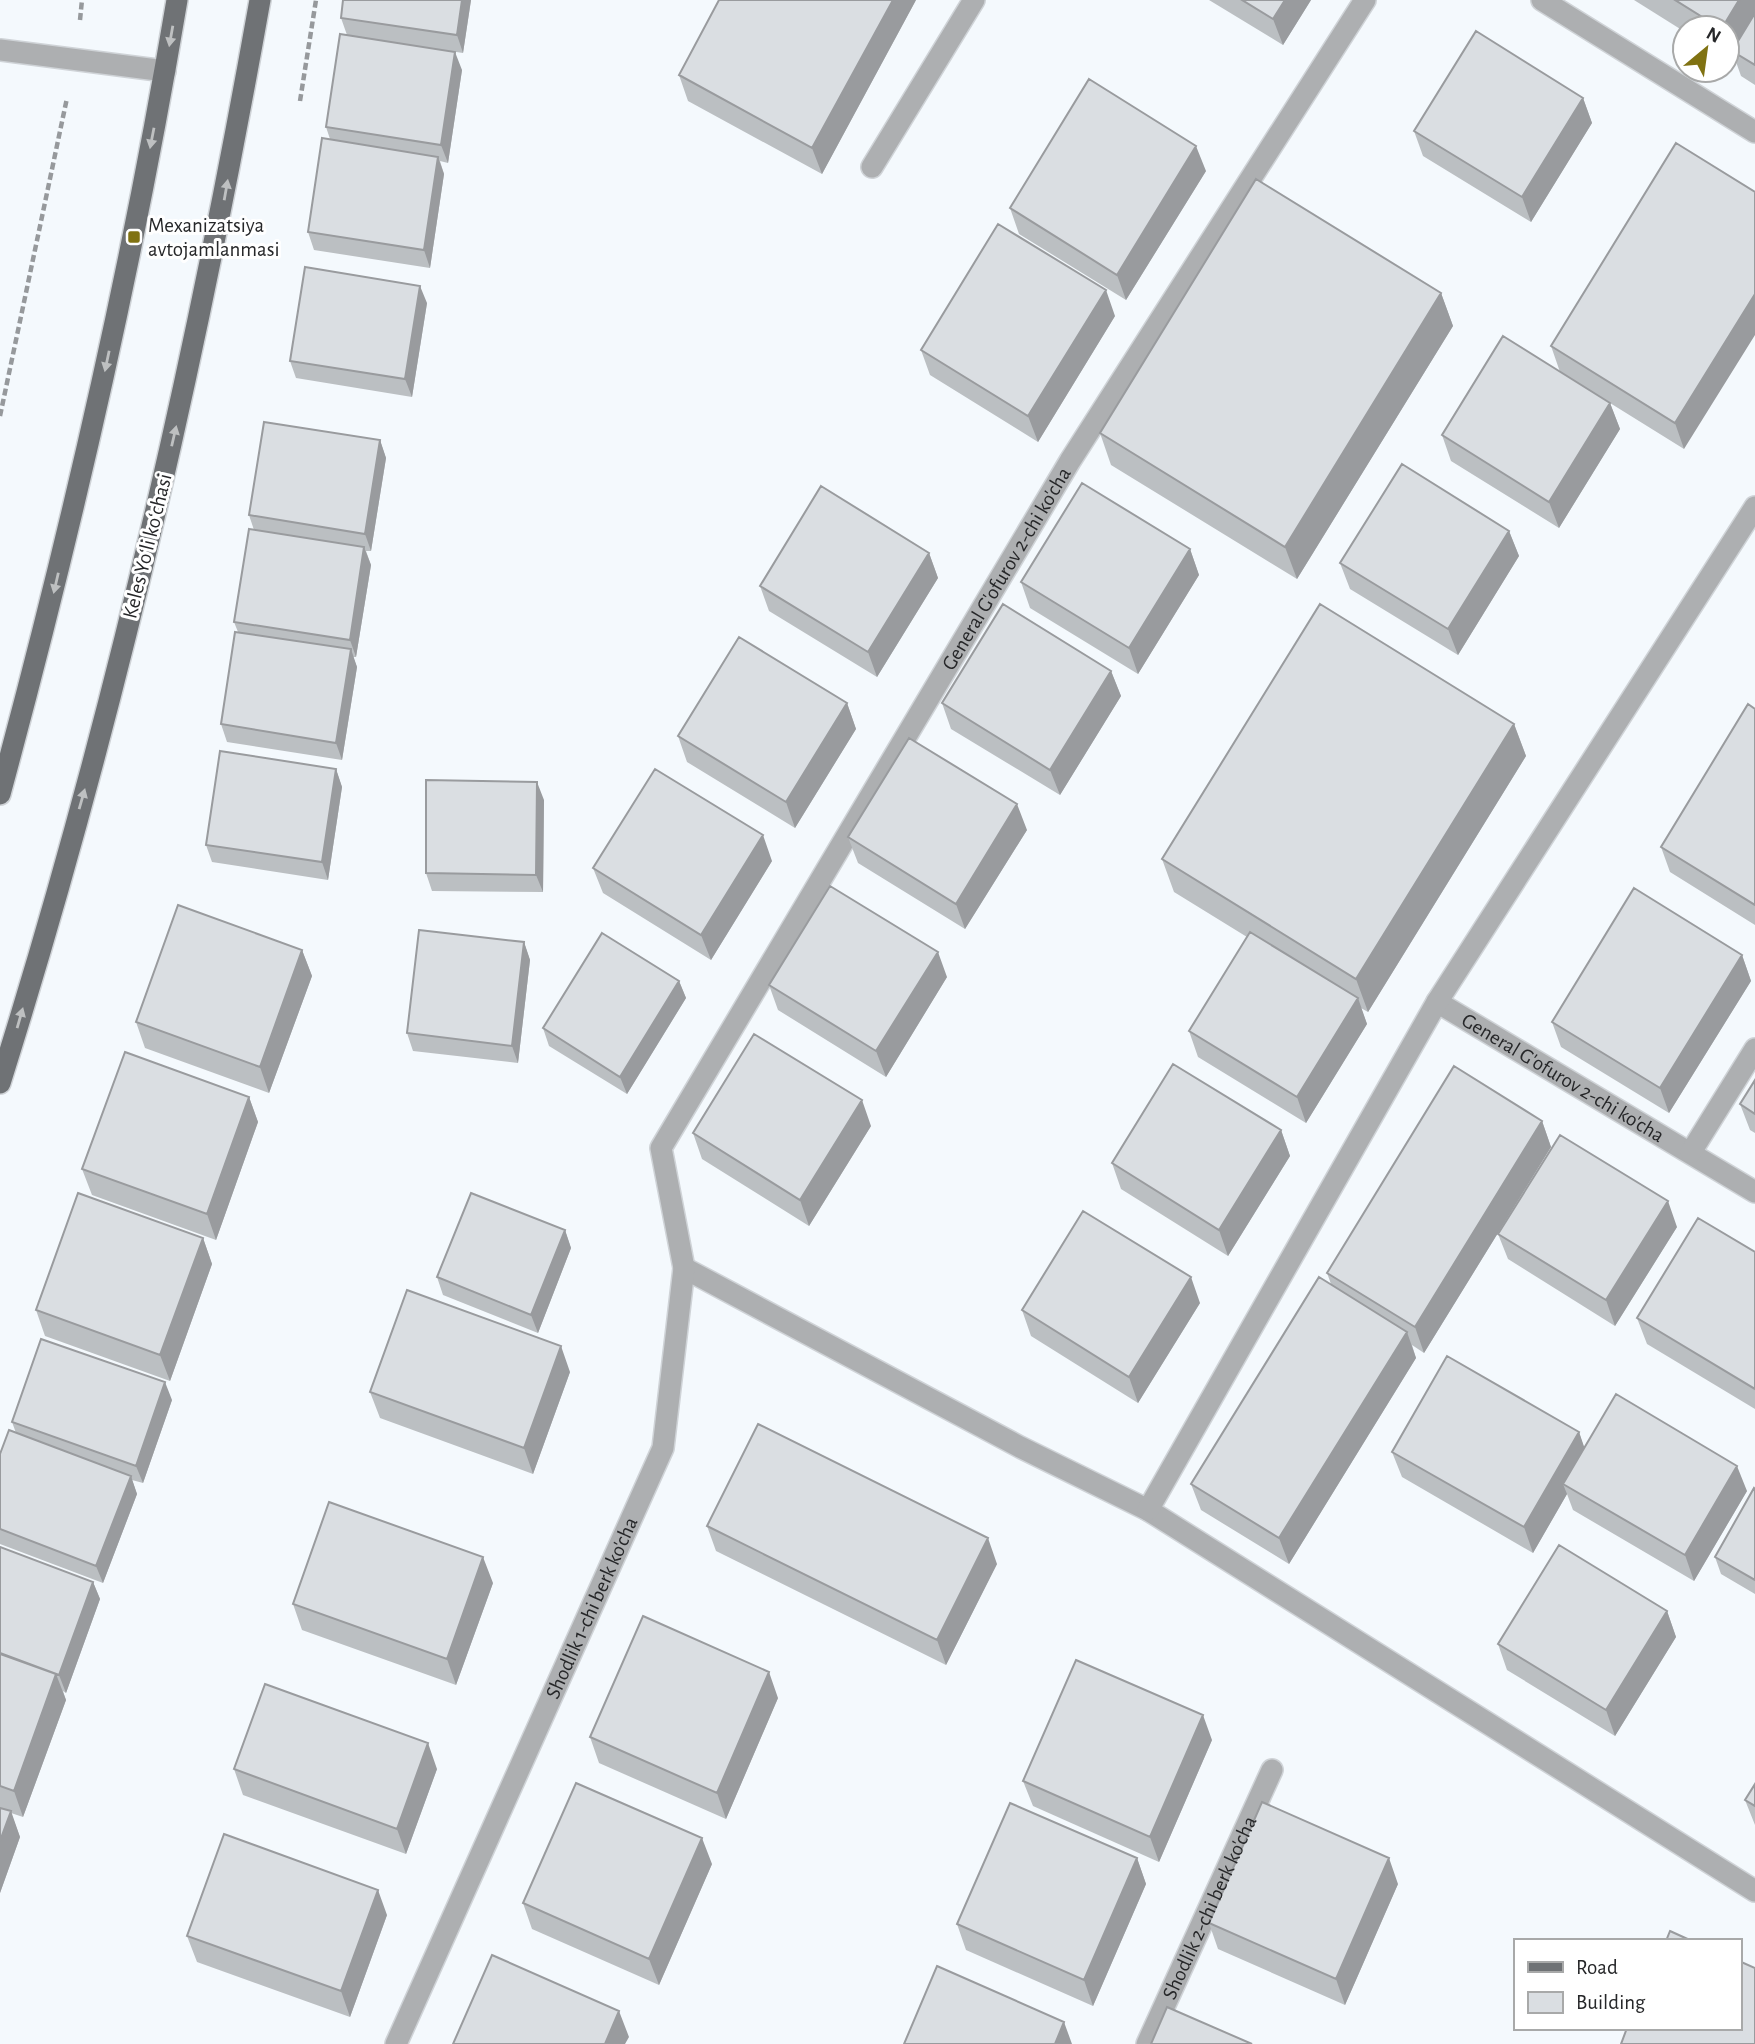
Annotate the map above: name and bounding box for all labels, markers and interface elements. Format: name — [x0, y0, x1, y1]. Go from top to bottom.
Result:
north arrow — [1671, 14, 1741, 84]
text: N — [1703, 24, 1724, 47]
one-way arrow — [165, 25, 176, 47]
one-way arrow — [147, 127, 158, 149]
one-way arrow — [221, 179, 232, 201]
place label: Mexanizatsiya avtojamlanmasi — [148, 215, 280, 260]
marker: Mexanizatsiya avtojamlanmasi — [126, 229, 142, 245]
one-way arrow — [101, 350, 112, 372]
one-way arrow — [168, 425, 179, 447]
street label: General G'ofurov 2-chi ko'cha — [938, 463, 1075, 674]
street label: Keles Yoʻli koʻchasi — [119, 471, 176, 621]
one-way arrow — [50, 572, 61, 594]
one-way arrow — [78, 789, 88, 810]
one-way arrow — [15, 1007, 26, 1029]
street label: General G'ofurov 2-chi ko'cha — [1458, 1009, 1668, 1147]
street label: Shodlik 1-chi berk ko'cha — [542, 1514, 642, 1702]
street label: Shodlik 2-chi berk ko'cha — [1159, 1813, 1261, 2003]
legend — [1514, 1939, 1741, 2030]
text: Road — [1576, 1957, 1618, 1978]
text: Building — [1576, 1992, 1646, 2013]

